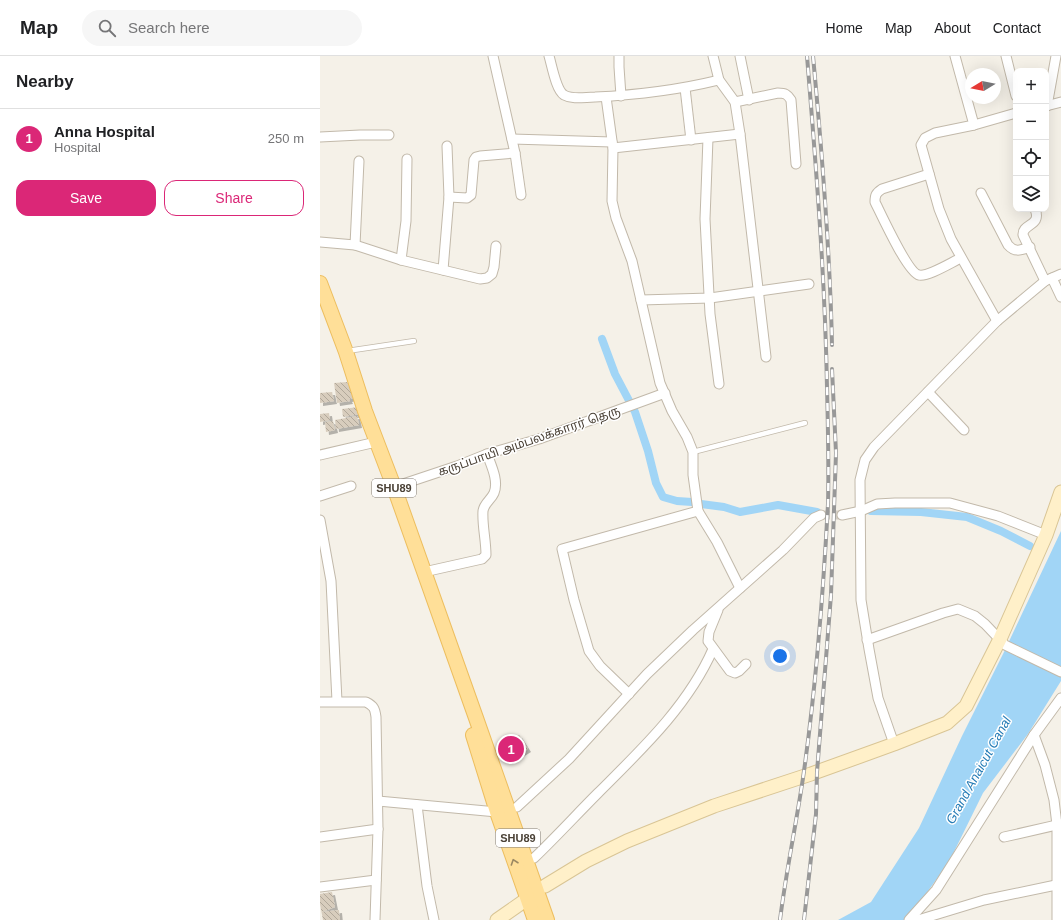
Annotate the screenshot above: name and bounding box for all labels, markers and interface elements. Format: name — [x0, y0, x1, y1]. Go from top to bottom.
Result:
search box — [82, 10, 362, 46]
text: Map — [20, 17, 58, 38]
icon: search — [96, 17, 118, 39]
text: Search here — [128, 19, 210, 36]
text: Home — [826, 20, 863, 36]
text: Map — [885, 20, 912, 36]
text: About — [934, 20, 971, 36]
text: Contact — [993, 20, 1041, 36]
north arrow — [965, 68, 1001, 104]
map controls — [1013, 68, 1049, 212]
button: + — [1013, 68, 1049, 104]
text: Nearby — [16, 72, 74, 91]
button: − — [1013, 104, 1049, 140]
text: Anna Hospital — [54, 123, 155, 140]
text: 1 — [25, 131, 33, 146]
text: 250 m — [268, 131, 304, 146]
text: Hospital — [54, 140, 101, 155]
button: locate — [1013, 140, 1049, 176]
button: layers — [1013, 176, 1049, 212]
button: Save — [16, 180, 156, 216]
button: Share — [164, 180, 304, 216]
street label: கருப்பாயி அம்பலக்காரர் தெரு — [436, 403, 623, 480]
road number: SHU89 — [372, 479, 416, 497]
your location — [770, 646, 790, 666]
water label: Grand Anaicut Canal — [943, 713, 1015, 826]
pin: 1 — [498, 734, 524, 764]
road number: SHU89 — [496, 829, 540, 847]
one-way arrow — [510, 858, 519, 865]

